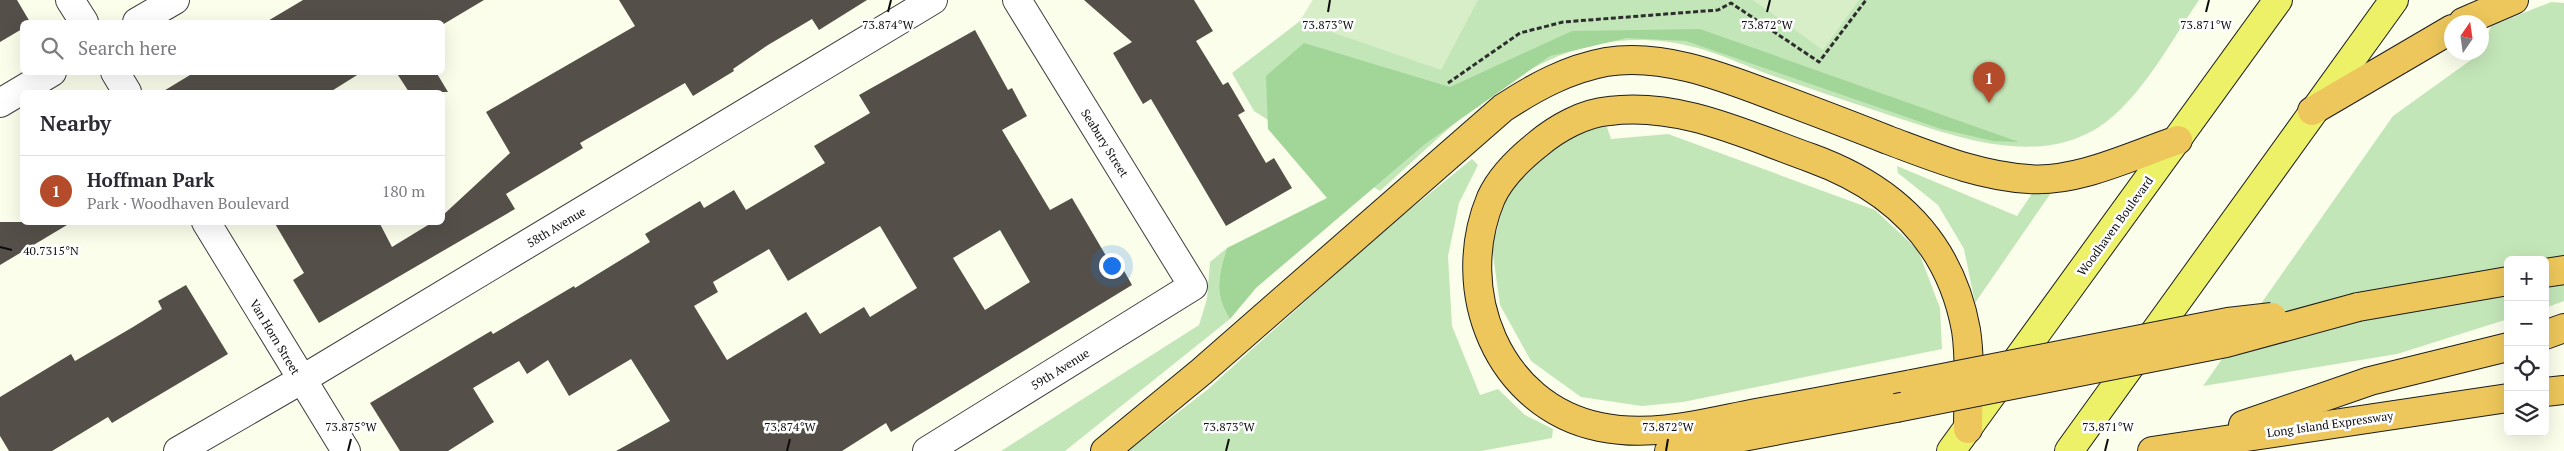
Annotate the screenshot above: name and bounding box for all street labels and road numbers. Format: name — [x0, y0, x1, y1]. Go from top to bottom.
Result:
street label: Seabury Street — [1078, 106, 1132, 180]
street label: Woodhaven Boulevard — [2074, 173, 2156, 279]
street label: 58th Avenue — [524, 204, 588, 250]
street label: Van Horn Street — [247, 297, 304, 378]
street label: 59th Avenue — [1028, 345, 1092, 393]
street label: Long Island Expressway — [2266, 408, 2395, 440]

